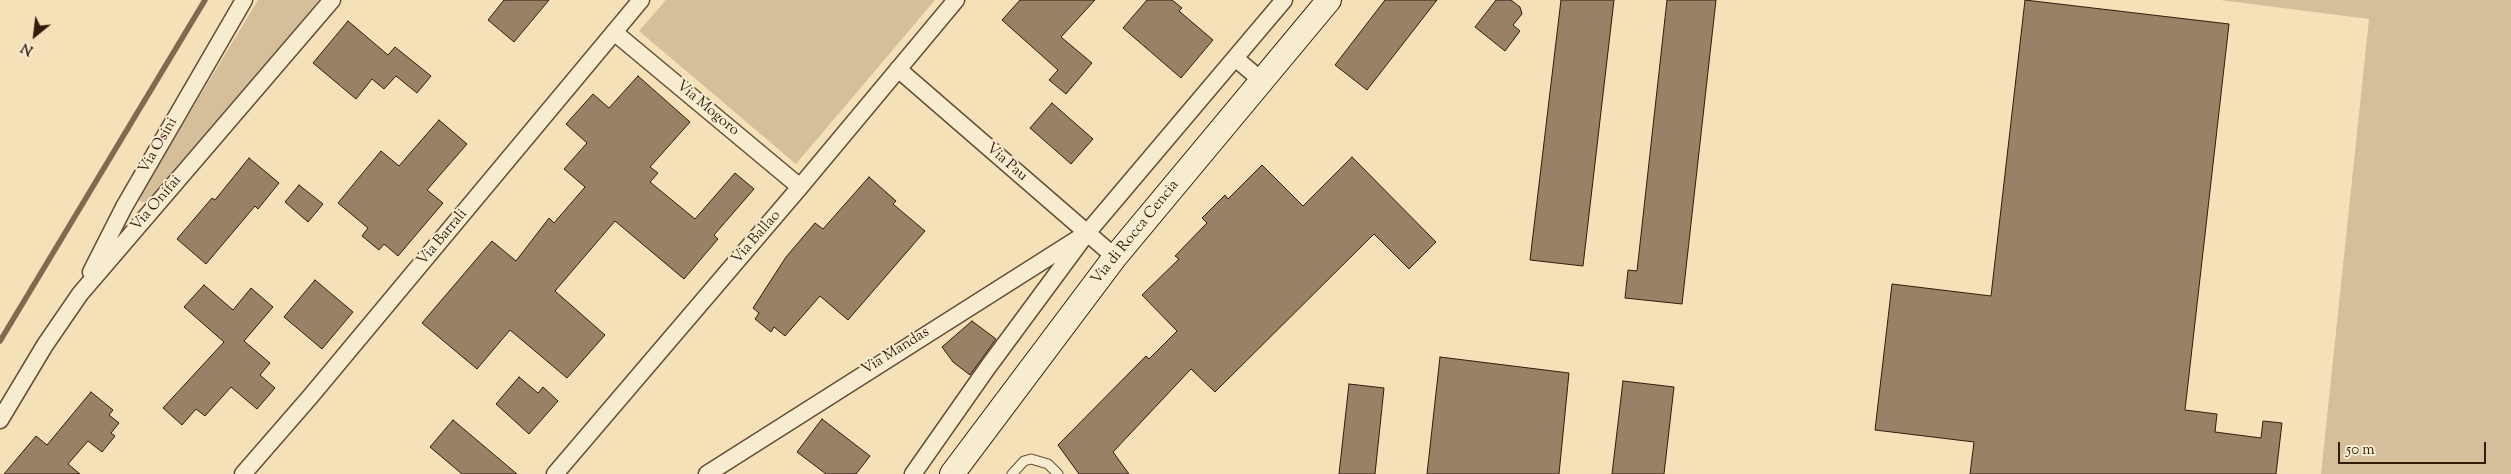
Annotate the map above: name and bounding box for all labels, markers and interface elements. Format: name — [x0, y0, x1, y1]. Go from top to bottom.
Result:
north arrow — [10, 10, 60, 60]
text: N — [18, 37, 37, 60]
street label: Via Mogoro — [672, 77, 742, 141]
street label: Via Osini — [136, 115, 182, 177]
street label: Via Pau — [982, 140, 1030, 186]
street label: Via Onifai — [128, 172, 186, 236]
street label: Via di Rocca Cencia — [1088, 177, 1184, 289]
street label: Via Barrali — [414, 206, 472, 270]
street label: Via Ballao — [729, 207, 785, 269]
street label: Via Mandas — [859, 324, 933, 380]
scale bar — [2341, 432, 2488, 464]
text: 50 m — [2346, 440, 2375, 461]

